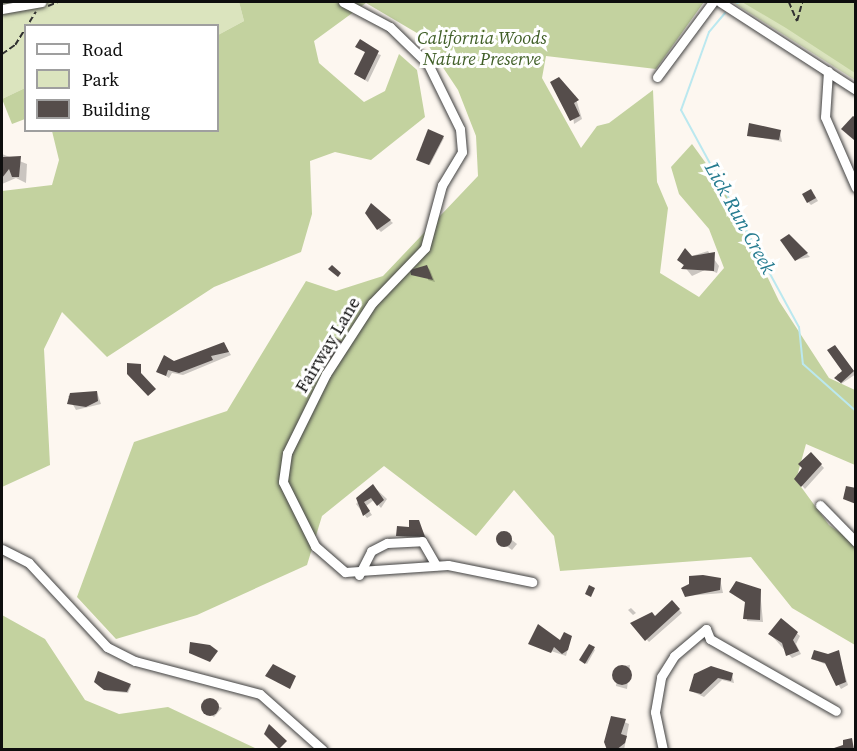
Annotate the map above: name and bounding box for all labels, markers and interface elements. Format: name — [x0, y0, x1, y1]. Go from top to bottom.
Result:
legend — [24, 24, 219, 132]
park label: California Woods Nature Preserve — [417, 28, 547, 70]
text: Road — [82, 37, 123, 62]
text: Park — [82, 67, 119, 92]
text: Building — [82, 97, 150, 122]
water label: Lick Run Creek — [699, 158, 781, 278]
street label: Fairway Lane — [291, 293, 365, 397]

